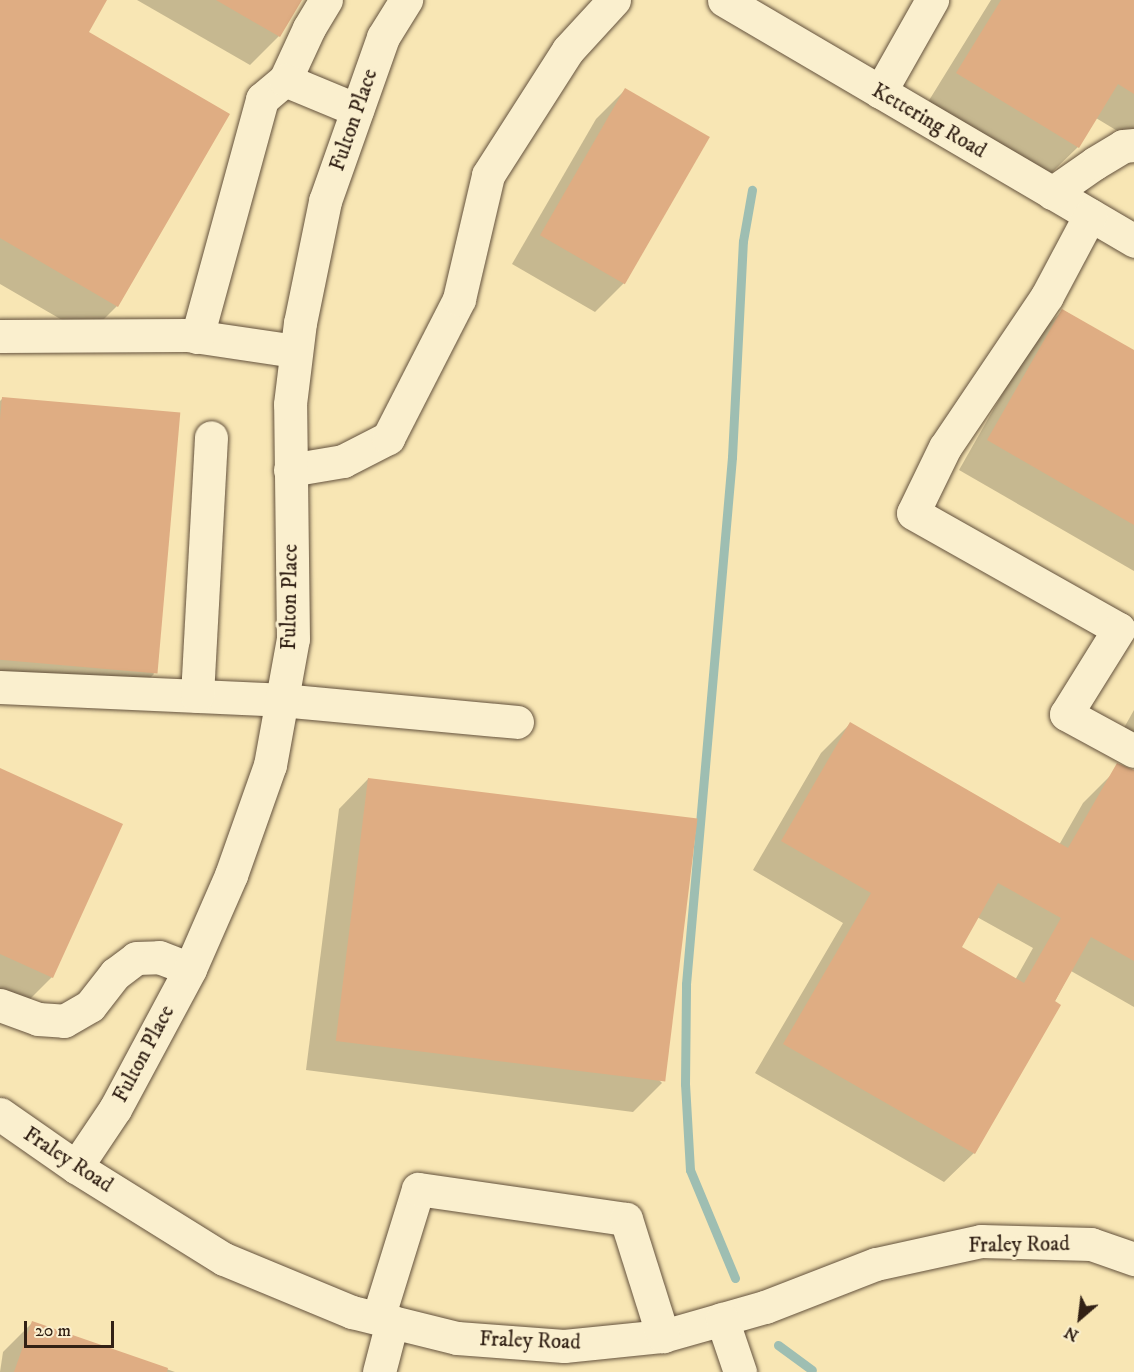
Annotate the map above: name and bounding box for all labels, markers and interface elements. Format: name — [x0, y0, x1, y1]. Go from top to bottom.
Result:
street label: Fulton Place — [325, 66, 383, 174]
street label: Kettering Road — [867, 78, 991, 164]
street label: Fulton Place — [276, 544, 304, 650]
street label: Fulton Place — [108, 1001, 180, 1107]
street label: Fraley Road — [19, 1122, 117, 1198]
street label: Fraley Road — [968, 1232, 1070, 1258]
north arrow — [1050, 1288, 1110, 1348]
scale bar — [27, 1309, 117, 1347]
text: 20 m — [35, 1320, 71, 1342]
text: N — [1061, 1322, 1082, 1346]
street label: Fraley Road — [479, 1327, 581, 1355]

